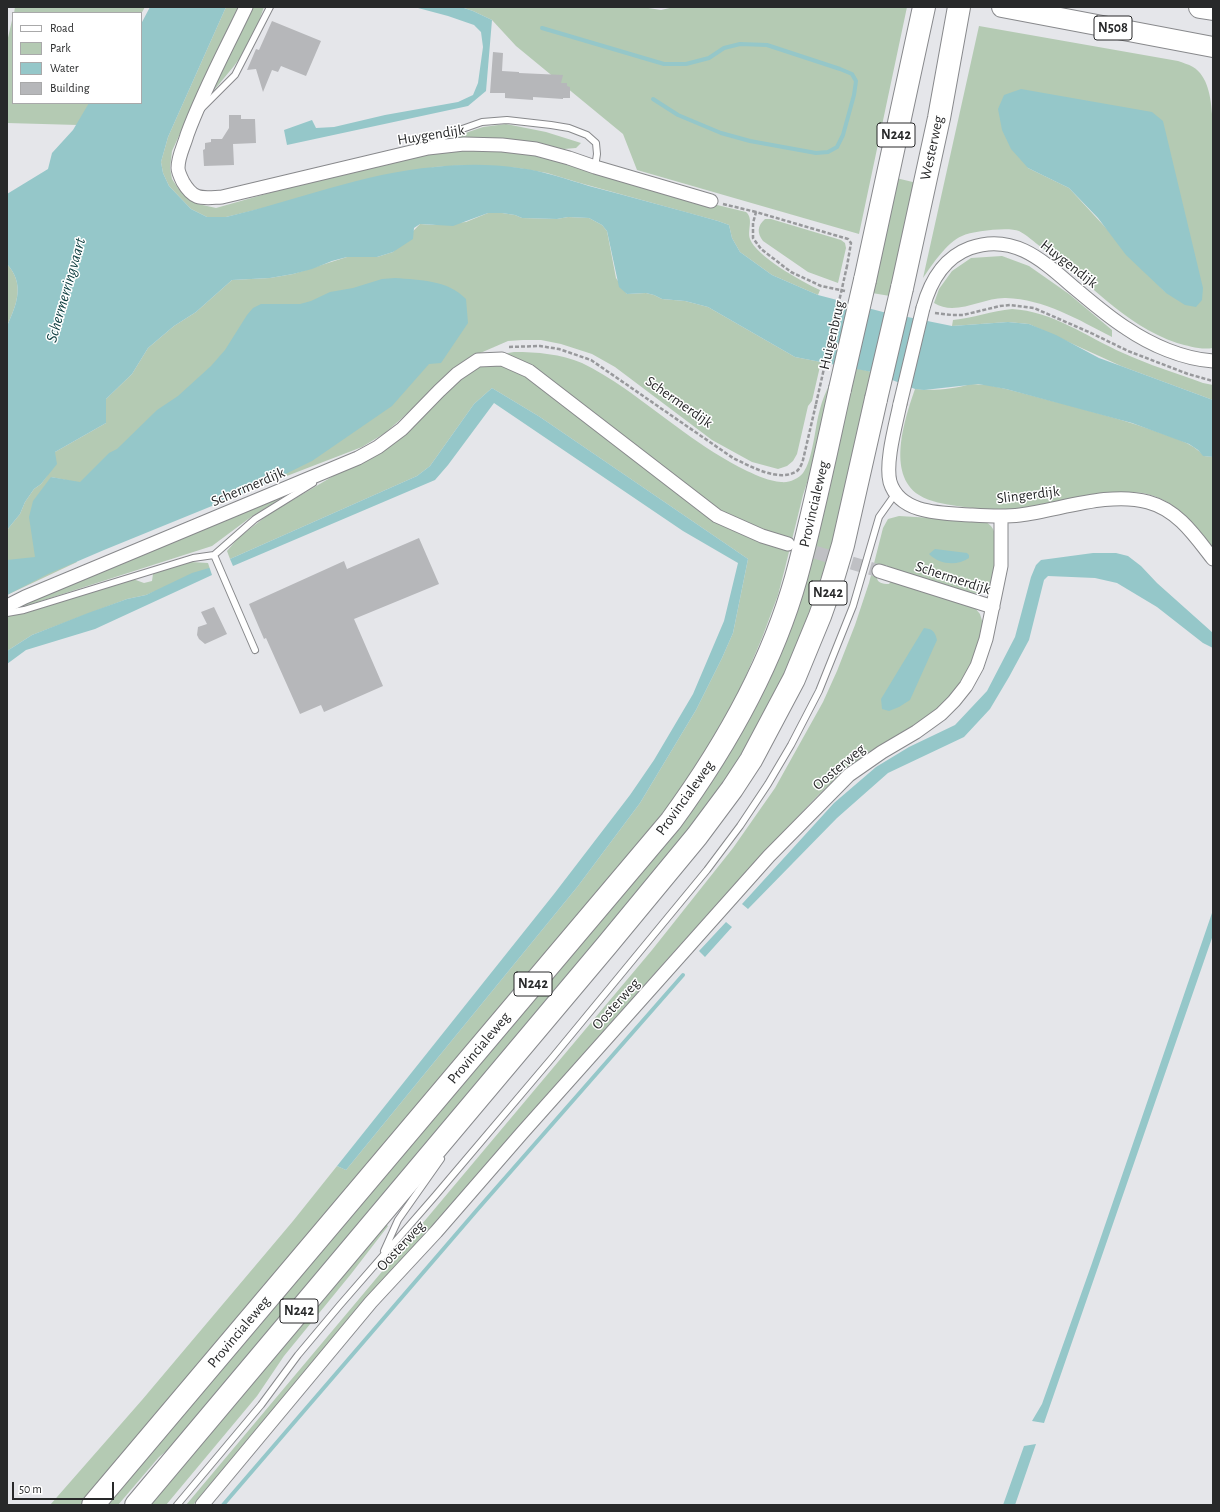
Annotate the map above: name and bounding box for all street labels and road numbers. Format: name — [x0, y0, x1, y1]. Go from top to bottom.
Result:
road number: N508 — [1094, 16, 1132, 40]
street label: Westerweg — [916, 114, 948, 182]
street label: Huygendijk — [396, 121, 466, 149]
road number: N242 — [877, 123, 915, 147]
street label: Huygendijk — [1037, 236, 1101, 292]
street label: Huigenbrug — [815, 299, 849, 371]
street label: Schermerdijk — [642, 372, 716, 432]
street label: Provincialeweg — [795, 459, 833, 549]
street label: Schermerdijk — [209, 463, 287, 511]
street label: Slingerdijk — [996, 482, 1060, 508]
street label: Schermerdijk — [913, 557, 993, 599]
road number: N242 — [809, 581, 847, 605]
street label: Oosterweg — [809, 740, 869, 794]
street label: Provincialeweg — [652, 757, 718, 839]
road number: N242 — [514, 972, 552, 996]
street label: Oosterweg — [588, 975, 644, 1033]
street label: Provincialeweg — [444, 1008, 514, 1088]
street label: Oosterweg — [373, 1217, 429, 1275]
street label: Provincialeweg — [204, 1292, 274, 1372]
road number: N242 — [280, 1299, 318, 1323]

